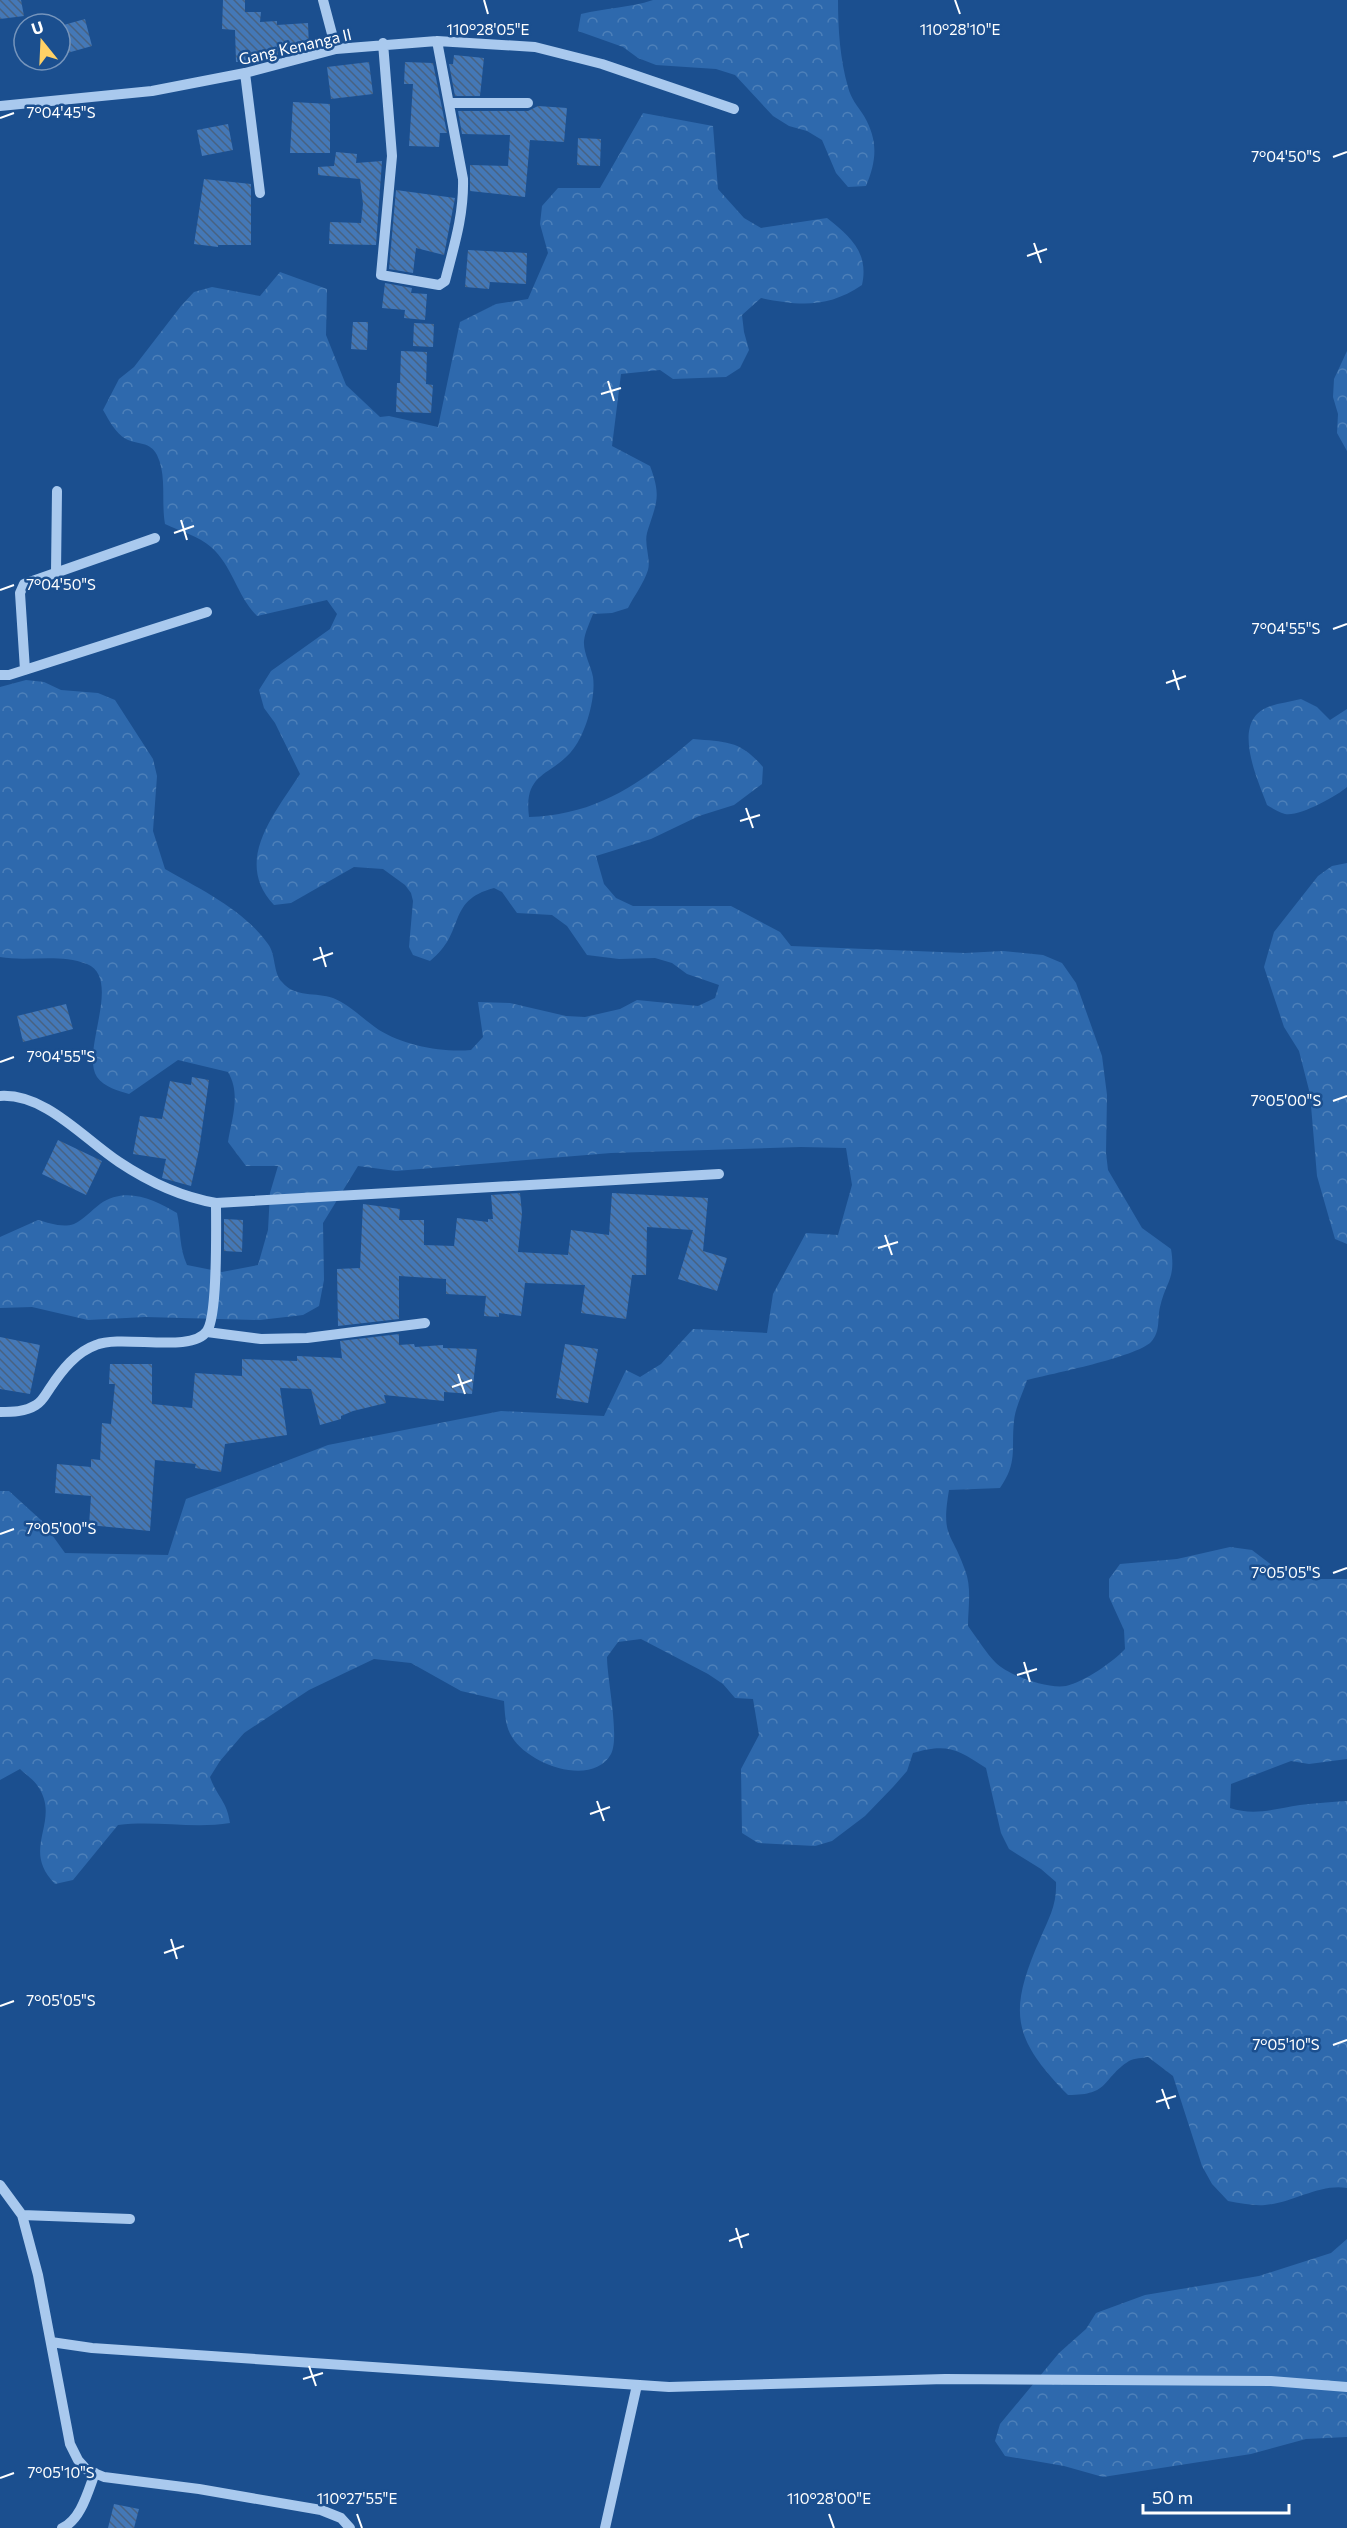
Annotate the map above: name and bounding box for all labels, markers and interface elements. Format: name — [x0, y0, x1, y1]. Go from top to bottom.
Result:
north arrow — [12, 12, 72, 72]
text: U — [29, 16, 46, 38]
text: 110°28'05"E — [447, 20, 530, 38]
text: 110°28'10"E — [920, 20, 1000, 38]
street label: Gang Kenanga II — [237, 24, 353, 68]
text: 7°04'45"S — [27, 103, 96, 121]
text: 7°04'50"S — [1251, 147, 1321, 165]
text: 7°04'50"S — [26, 575, 96, 593]
text: 7°04'55"S — [1252, 619, 1320, 637]
text: 7°04'55"S — [27, 1047, 95, 1065]
text: 7°05'00"S — [1251, 1091, 1321, 1109]
text: 7°05'00"S — [26, 1519, 96, 1537]
text: 7°05'05"S — [1251, 1563, 1321, 1581]
text: 7°05'05"S — [26, 1991, 96, 2009]
text: 7°05'10"S — [1252, 2035, 1320, 2053]
text: 7°05'10"S — [27, 2463, 95, 2481]
scale bar — [1143, 2477, 1288, 2515]
text: 50 m — [1152, 2486, 1193, 2508]
text: 110°27'55"E — [317, 2489, 397, 2507]
text: 110°28'00"E — [787, 2489, 871, 2507]

